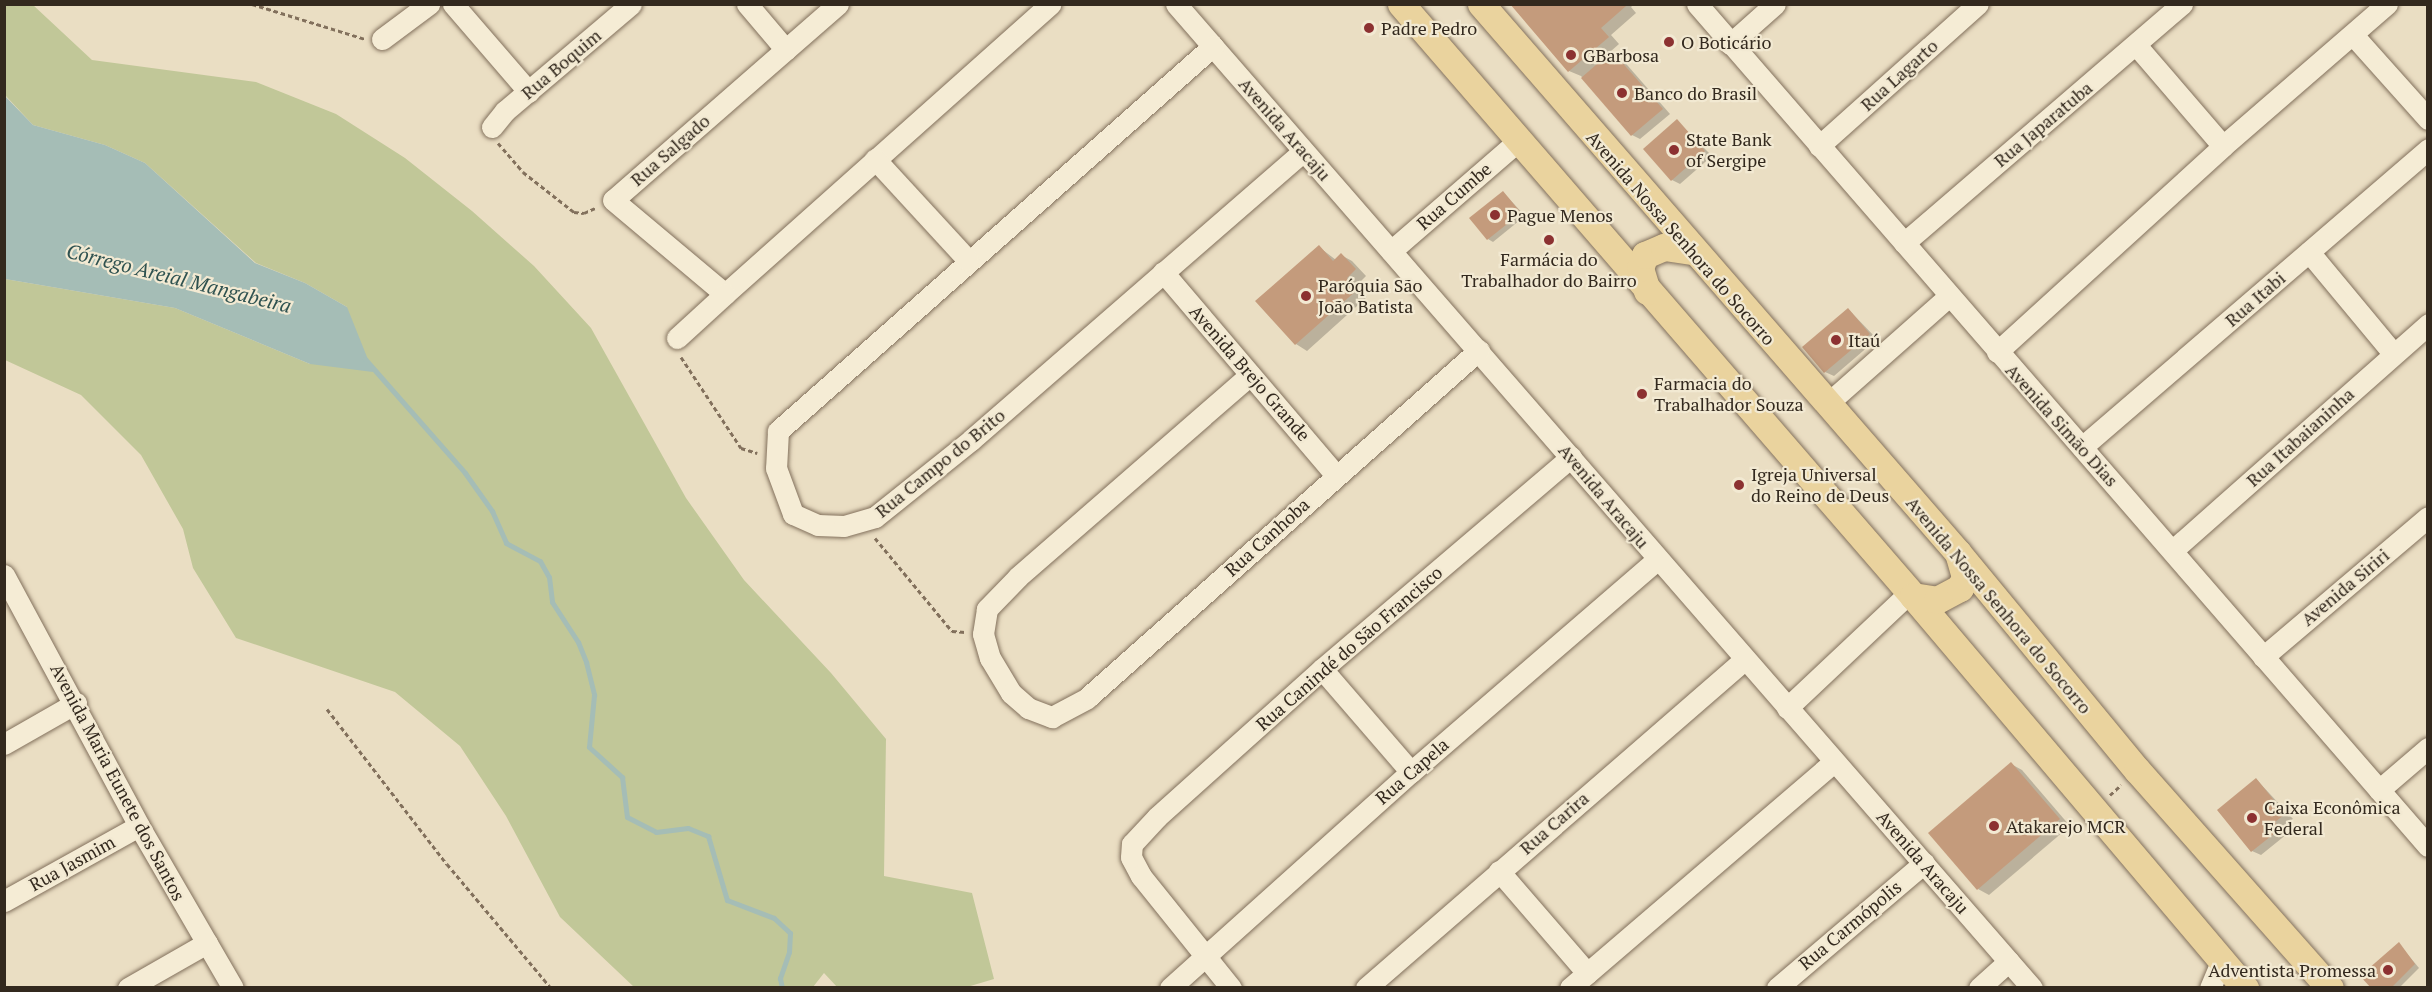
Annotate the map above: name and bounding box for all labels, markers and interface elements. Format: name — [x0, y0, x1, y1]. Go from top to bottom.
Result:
place label: Padre Pedro — [1381, 17, 1477, 39]
marker: Padre Pedro — [1362, 21, 1376, 35]
street label: Rua Boquim — [517, 24, 605, 104]
place label: O Boticário — [1681, 31, 1771, 53]
marker: O Boticário — [1662, 35, 1676, 49]
street label: Rua Lagarto — [1856, 35, 1942, 115]
place label: GBarbosa — [1583, 44, 1659, 66]
marker: GBarbosa — [1564, 48, 1578, 62]
street label: Avenida Aracaju — [1234, 73, 1336, 185]
street label: Rua Japaratuba — [1989, 77, 2097, 171]
place label: Banco do Brasil — [1634, 82, 1757, 104]
marker: Banco do Brasil — [1615, 86, 1629, 100]
street label: Rua Salgado — [626, 110, 714, 190]
street label: Avenida Nossa Senhora do Socorro — [1582, 127, 1780, 349]
place label: State Bank of Sergipe — [1686, 129, 1772, 172]
marker: State Bank of Sergipe — [1667, 143, 1681, 157]
street label: Rua Cumbe — [1412, 158, 1496, 234]
place label: Pague Menos — [1507, 204, 1613, 226]
marker: Pague Menos — [1488, 208, 1502, 222]
marker: Farmácia do Trabalhador do Bairro — [1542, 233, 1556, 247]
water label: Córrego Areial Mangabeira — [64, 238, 294, 318]
place label: Farmácia do Trabalhador do Bairro — [1461, 249, 1637, 292]
street label: Rua Itabi — [2221, 267, 2289, 331]
place label: Paróquia São João Batista — [1318, 275, 1422, 318]
marker: Paróquia São João Batista — [1299, 289, 1313, 303]
street label: Avenida Brejo Grande — [1185, 301, 1315, 445]
place label: Itaú — [1848, 329, 1880, 351]
marker: Itaú — [1829, 333, 1843, 347]
street label: Avenida Simão Dias — [2001, 359, 2123, 491]
place label: Farmacia do Trabalhador Souza — [1654, 373, 1804, 416]
street label: Rua Itabaianinha — [2242, 383, 2358, 491]
marker: Farmacia do Trabalhador Souza — [1635, 387, 1649, 401]
street label: Rua Campo do Brito — [871, 404, 1009, 522]
street label: Avenida Aracaju — [1554, 439, 1654, 553]
place label: Igreja Universal do Reino de Deus — [1751, 464, 1889, 506]
marker: Igreja Universal do Reino de Deus — [1732, 478, 1746, 492]
street label: Avenida Nossa Senhora do Socorro — [1902, 492, 2096, 718]
street label: Rua Canhoba — [1220, 493, 1314, 581]
street label: Avenida Siriri — [2297, 544, 2393, 630]
street label: Rua Canindé do São Francisco — [1251, 561, 1447, 735]
street label: Avenida Maria Eunete dos Santos — [46, 660, 190, 904]
street label: Rua Capela — [1371, 733, 1453, 809]
street label: Rua Carira — [1515, 787, 1593, 859]
place label: Caixa Econômica Federal — [2264, 797, 2400, 840]
street label: Avenida Aracaju — [1872, 806, 1974, 918]
marker: Caixa Econômica Federal — [2245, 811, 2259, 825]
place label: Atakarejo MCR — [2006, 815, 2126, 837]
marker: Atakarejo MCR — [1987, 819, 2001, 833]
street label: Rua Jasmim — [25, 831, 119, 895]
street label: Rua Carmópolis — [1794, 876, 1906, 974]
place label: Adventista Promessa — [2208, 959, 2376, 981]
marker: Adventista Promessa — [2381, 963, 2395, 977]

